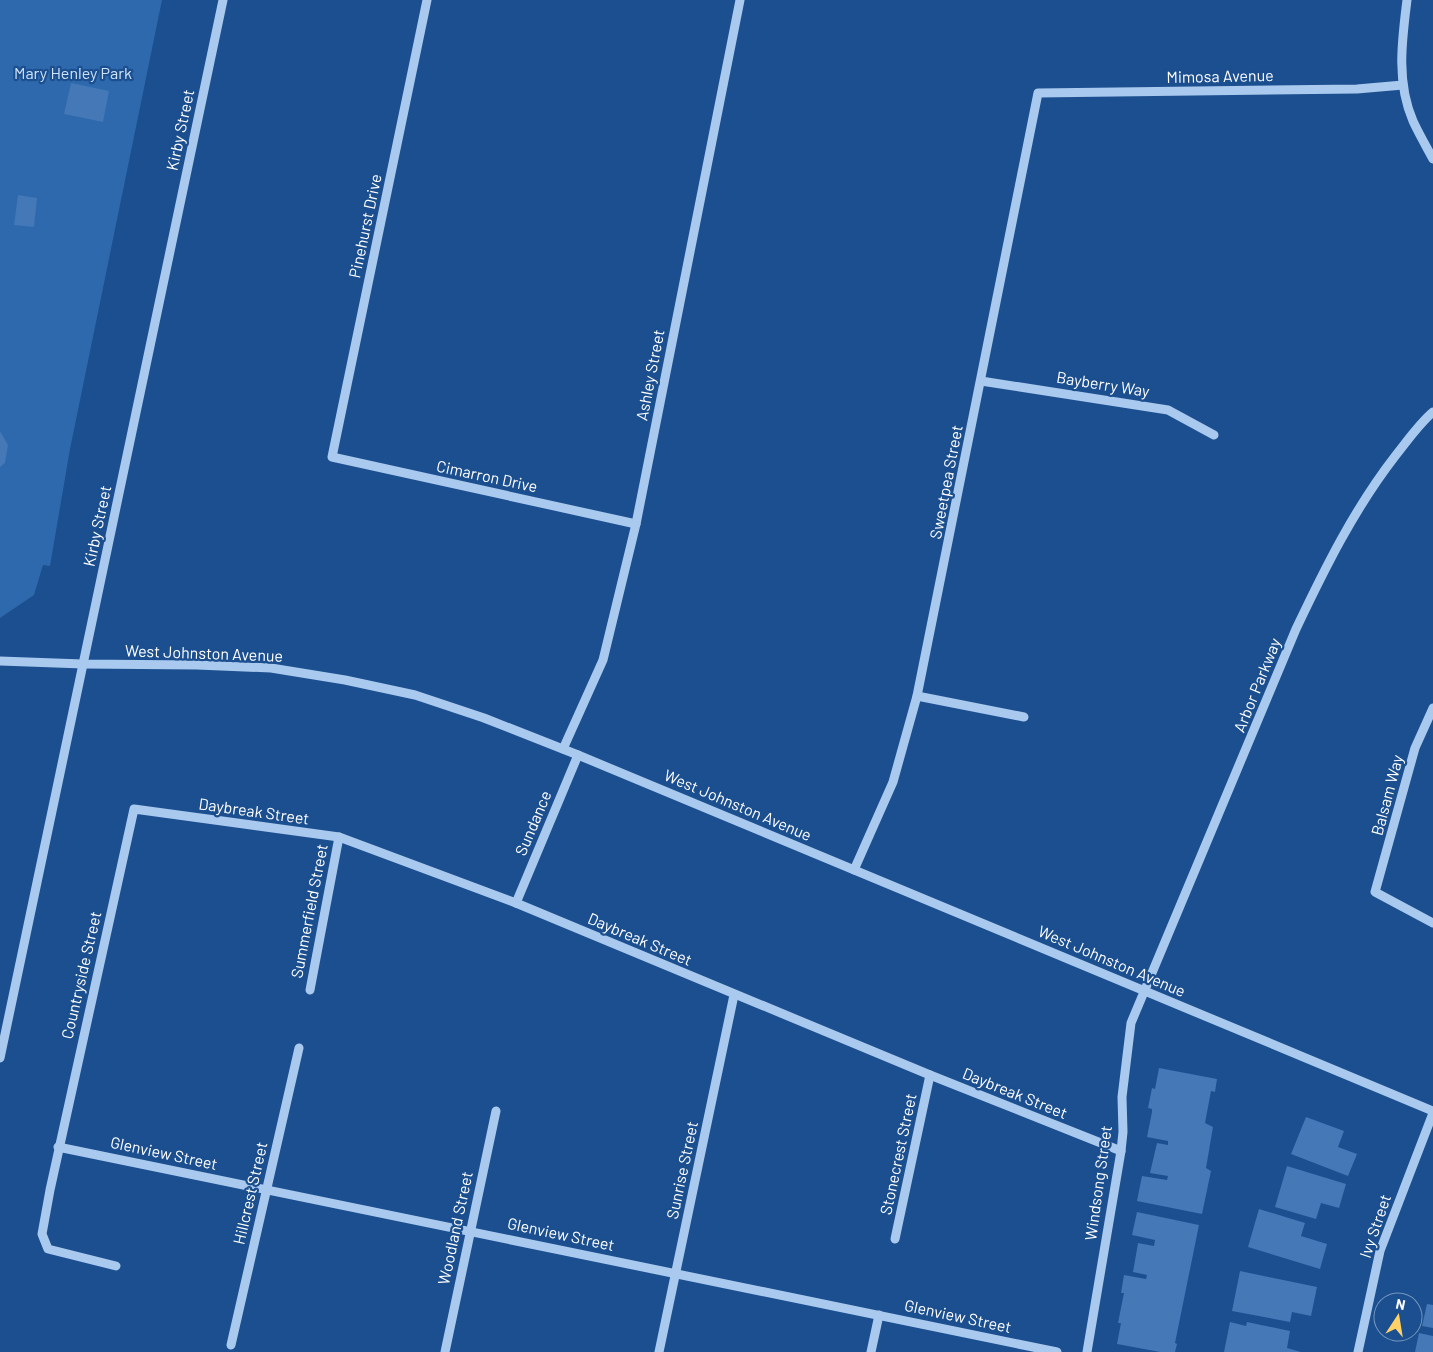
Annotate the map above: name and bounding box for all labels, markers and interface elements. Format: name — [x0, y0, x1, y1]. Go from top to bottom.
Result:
park label: Mary Henley Park — [14, 63, 132, 82]
street label: Mimosa Avenue — [1166, 65, 1274, 86]
street label: Kirby Street — [162, 88, 197, 172]
street label: Pinehurst Drive — [344, 172, 385, 280]
street label: Ashley Street — [631, 328, 668, 422]
street label: Bayberry Way — [1055, 367, 1152, 400]
street label: Sweetpea Street — [925, 423, 966, 540]
street label: Cimarron Drive — [435, 456, 539, 496]
street label: Kirby Street — [79, 484, 114, 568]
street label: Arbor Parkway — [1229, 634, 1284, 735]
street label: West Johnston Avenue — [125, 640, 283, 665]
street label: Balsam Way — [1367, 752, 1407, 837]
street label: West Johnston Avenue — [662, 765, 815, 844]
street label: Sundance — [510, 787, 555, 858]
street label: Daybreak Street — [198, 793, 310, 828]
street label: Summerfield Street — [286, 842, 331, 980]
street label: Daybreak Street — [585, 908, 695, 969]
street label: Countryside Street — [57, 909, 104, 1041]
street label: West Johnston Avenue — [1036, 921, 1189, 1000]
street label: Daybreak Street — [960, 1063, 1070, 1122]
street label: Stonecrest Street — [875, 1092, 920, 1216]
street label: Sunrise Street — [662, 1119, 701, 1221]
street label: Windsong Street — [1080, 1124, 1115, 1242]
street label: Glenview Street — [109, 1132, 219, 1173]
street label: Hillcrest Street — [228, 1140, 271, 1246]
street label: Woodland Street — [433, 1169, 476, 1286]
street label: Ivy Street — [1355, 1192, 1394, 1260]
street label: Glenview Street — [506, 1213, 616, 1254]
north arrow — [1373, 1292, 1423, 1342]
street label: Glenview Street — [903, 1295, 1013, 1336]
text: N — [1394, 1295, 1407, 1313]

